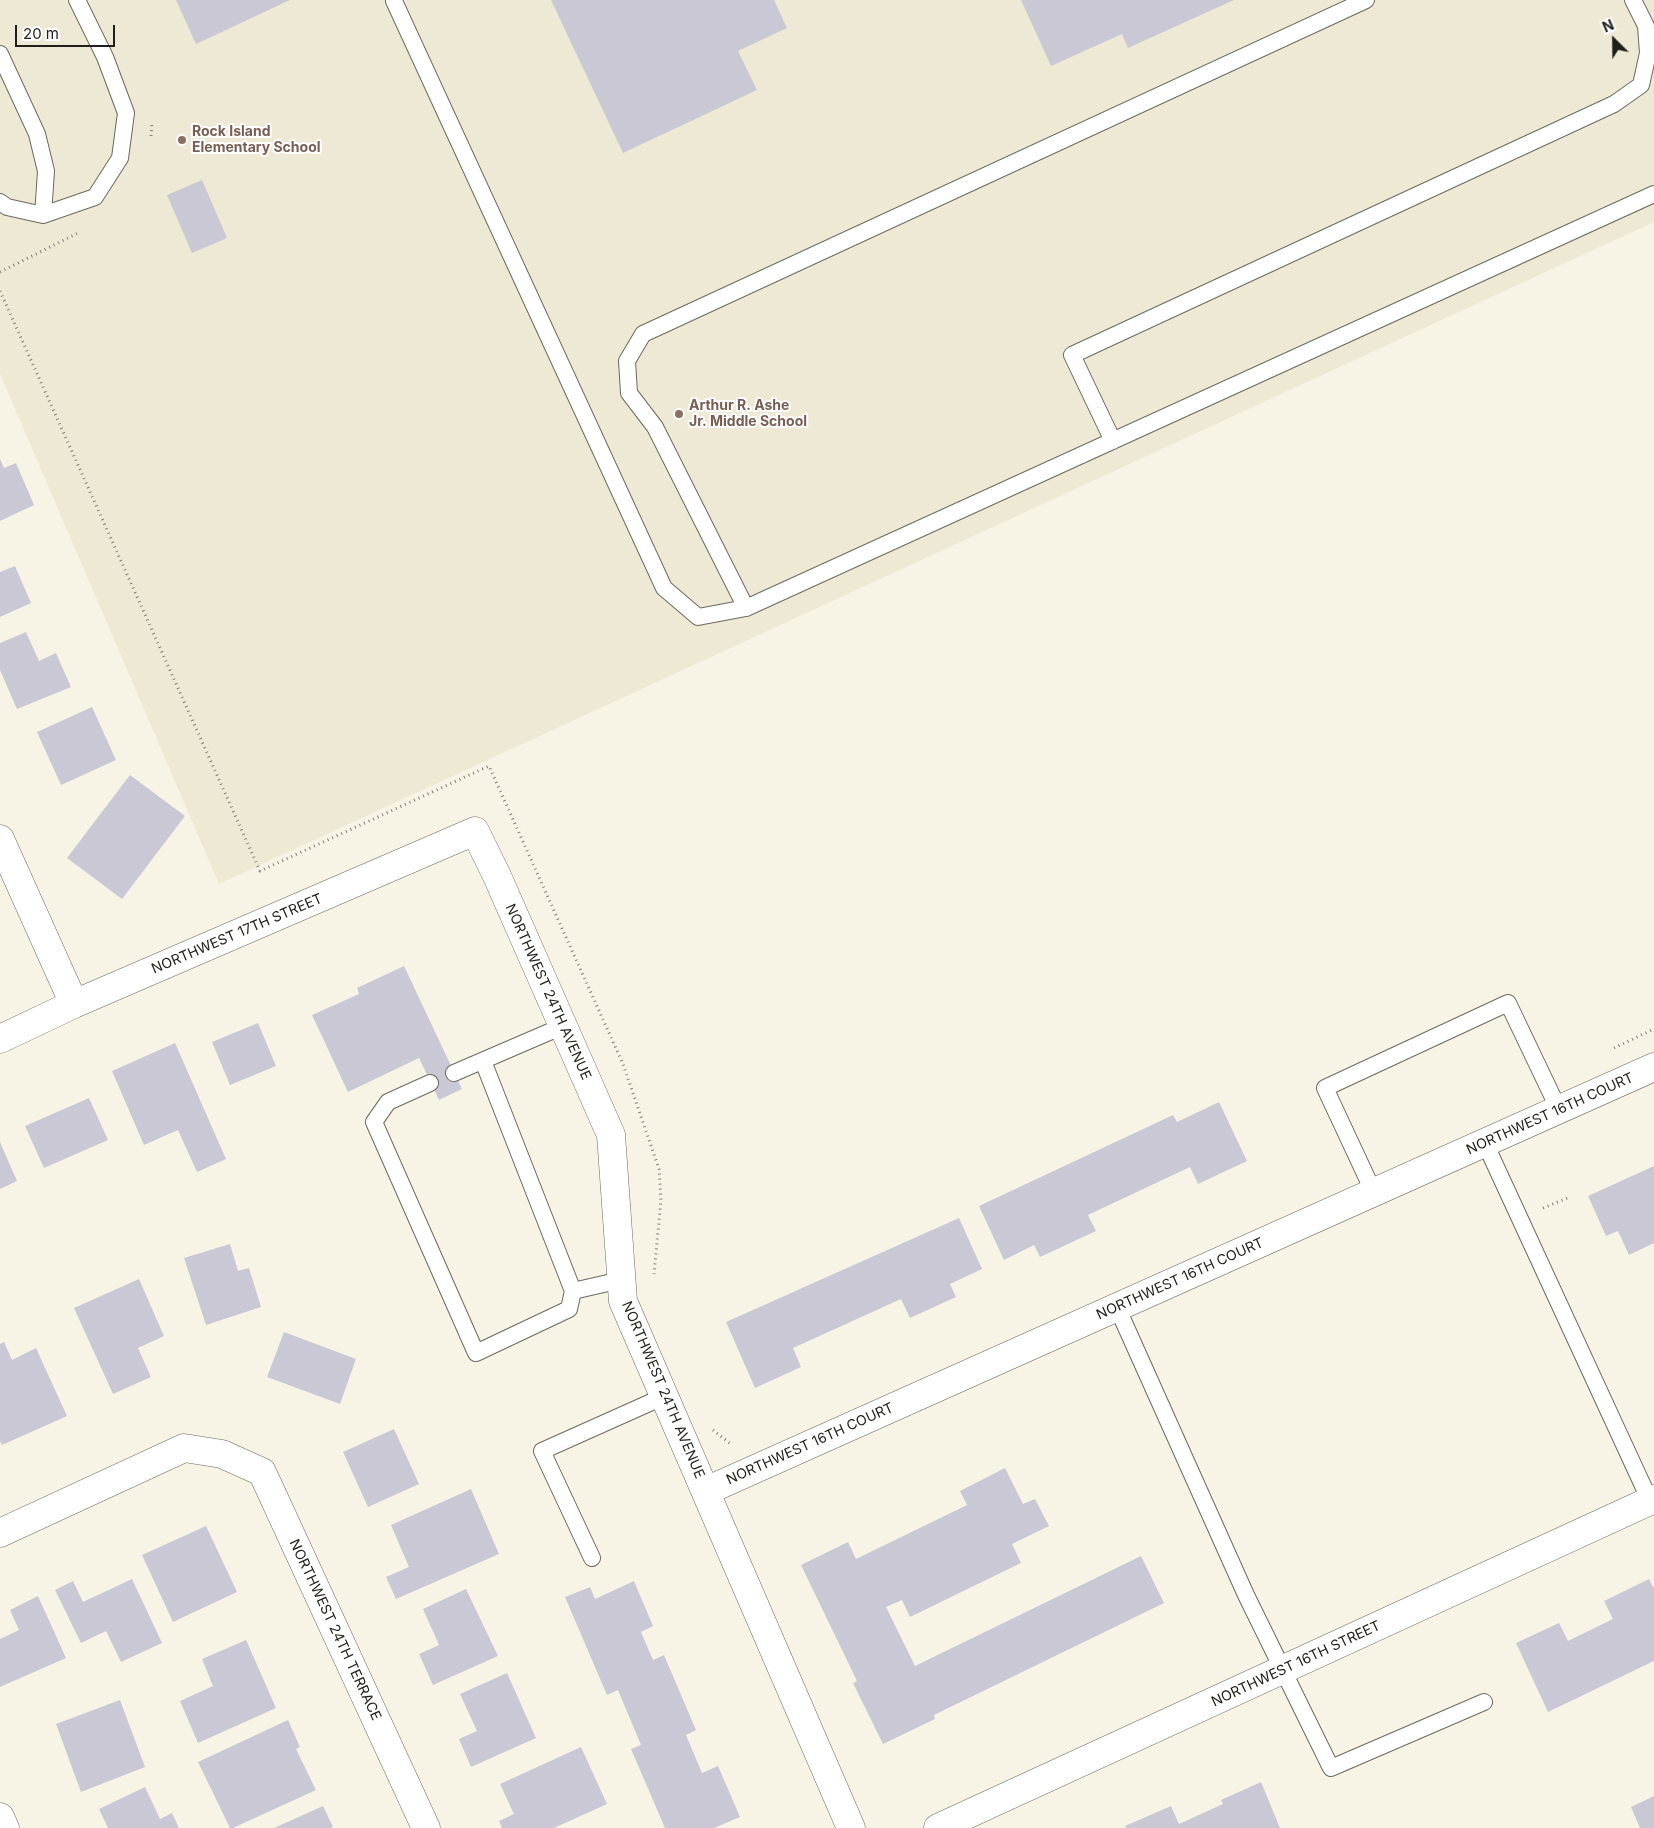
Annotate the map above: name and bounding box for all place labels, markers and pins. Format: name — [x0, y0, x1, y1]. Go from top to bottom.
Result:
place label: Rock Island Elementary School — [192, 124, 321, 156]
marker: Rock Island Elementary School — [176, 134, 188, 146]
place label: Arthur R. Ashe Jr. Middle School — [689, 398, 807, 431]
marker: Arthur R. Ashe Jr. Middle School — [673, 408, 685, 420]

